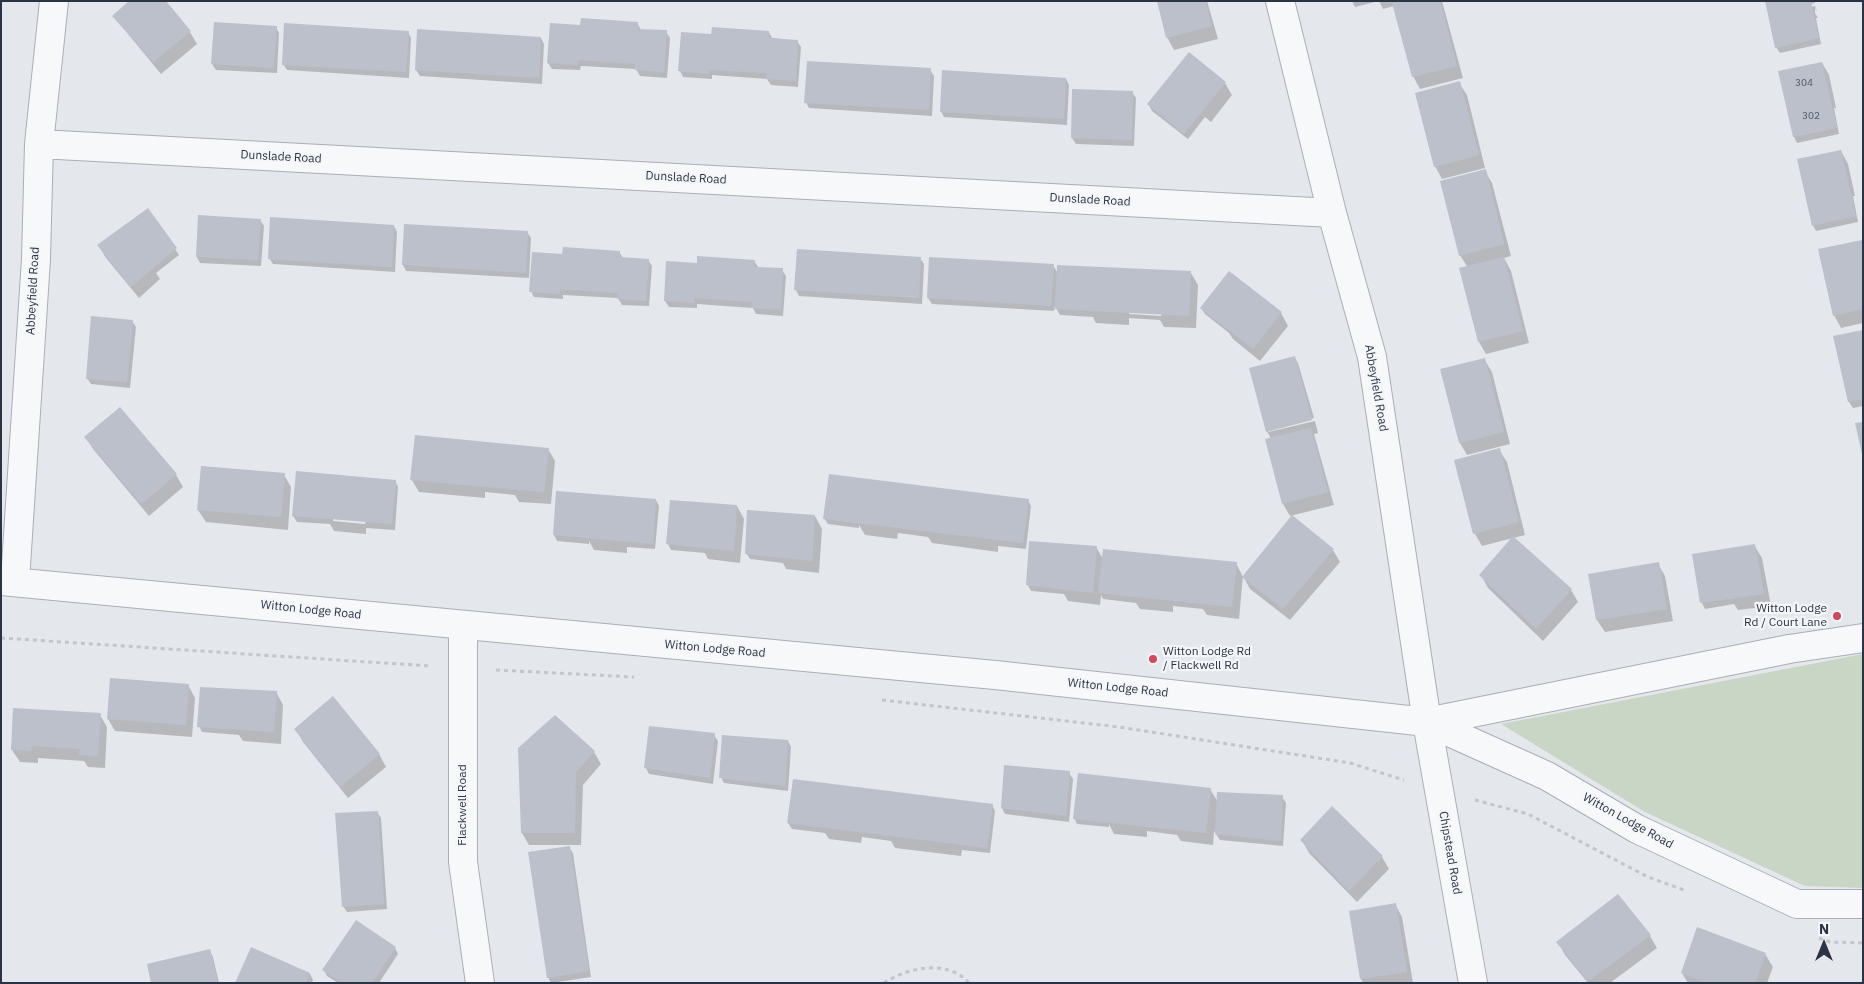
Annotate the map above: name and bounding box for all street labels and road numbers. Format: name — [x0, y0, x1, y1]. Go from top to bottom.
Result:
street label: Dunslade Road — [240, 148, 322, 166]
street label: Dunslade Road — [645, 169, 727, 187]
street label: Dunslade Road — [1049, 191, 1131, 209]
street label: Abbeyfield Road — [24, 247, 42, 335]
street label: Abbeyfield Road — [1361, 343, 1391, 433]
street label: Witton Lodge Road — [260, 598, 362, 622]
street label: Witton Lodge Road — [664, 637, 766, 661]
street label: Witton Lodge Road — [1067, 676, 1169, 700]
street label: Flackwell Road — [456, 764, 470, 846]
street label: Witton Lodge Road — [1580, 790, 1676, 852]
street label: Chipstead Road — [1436, 810, 1464, 896]

